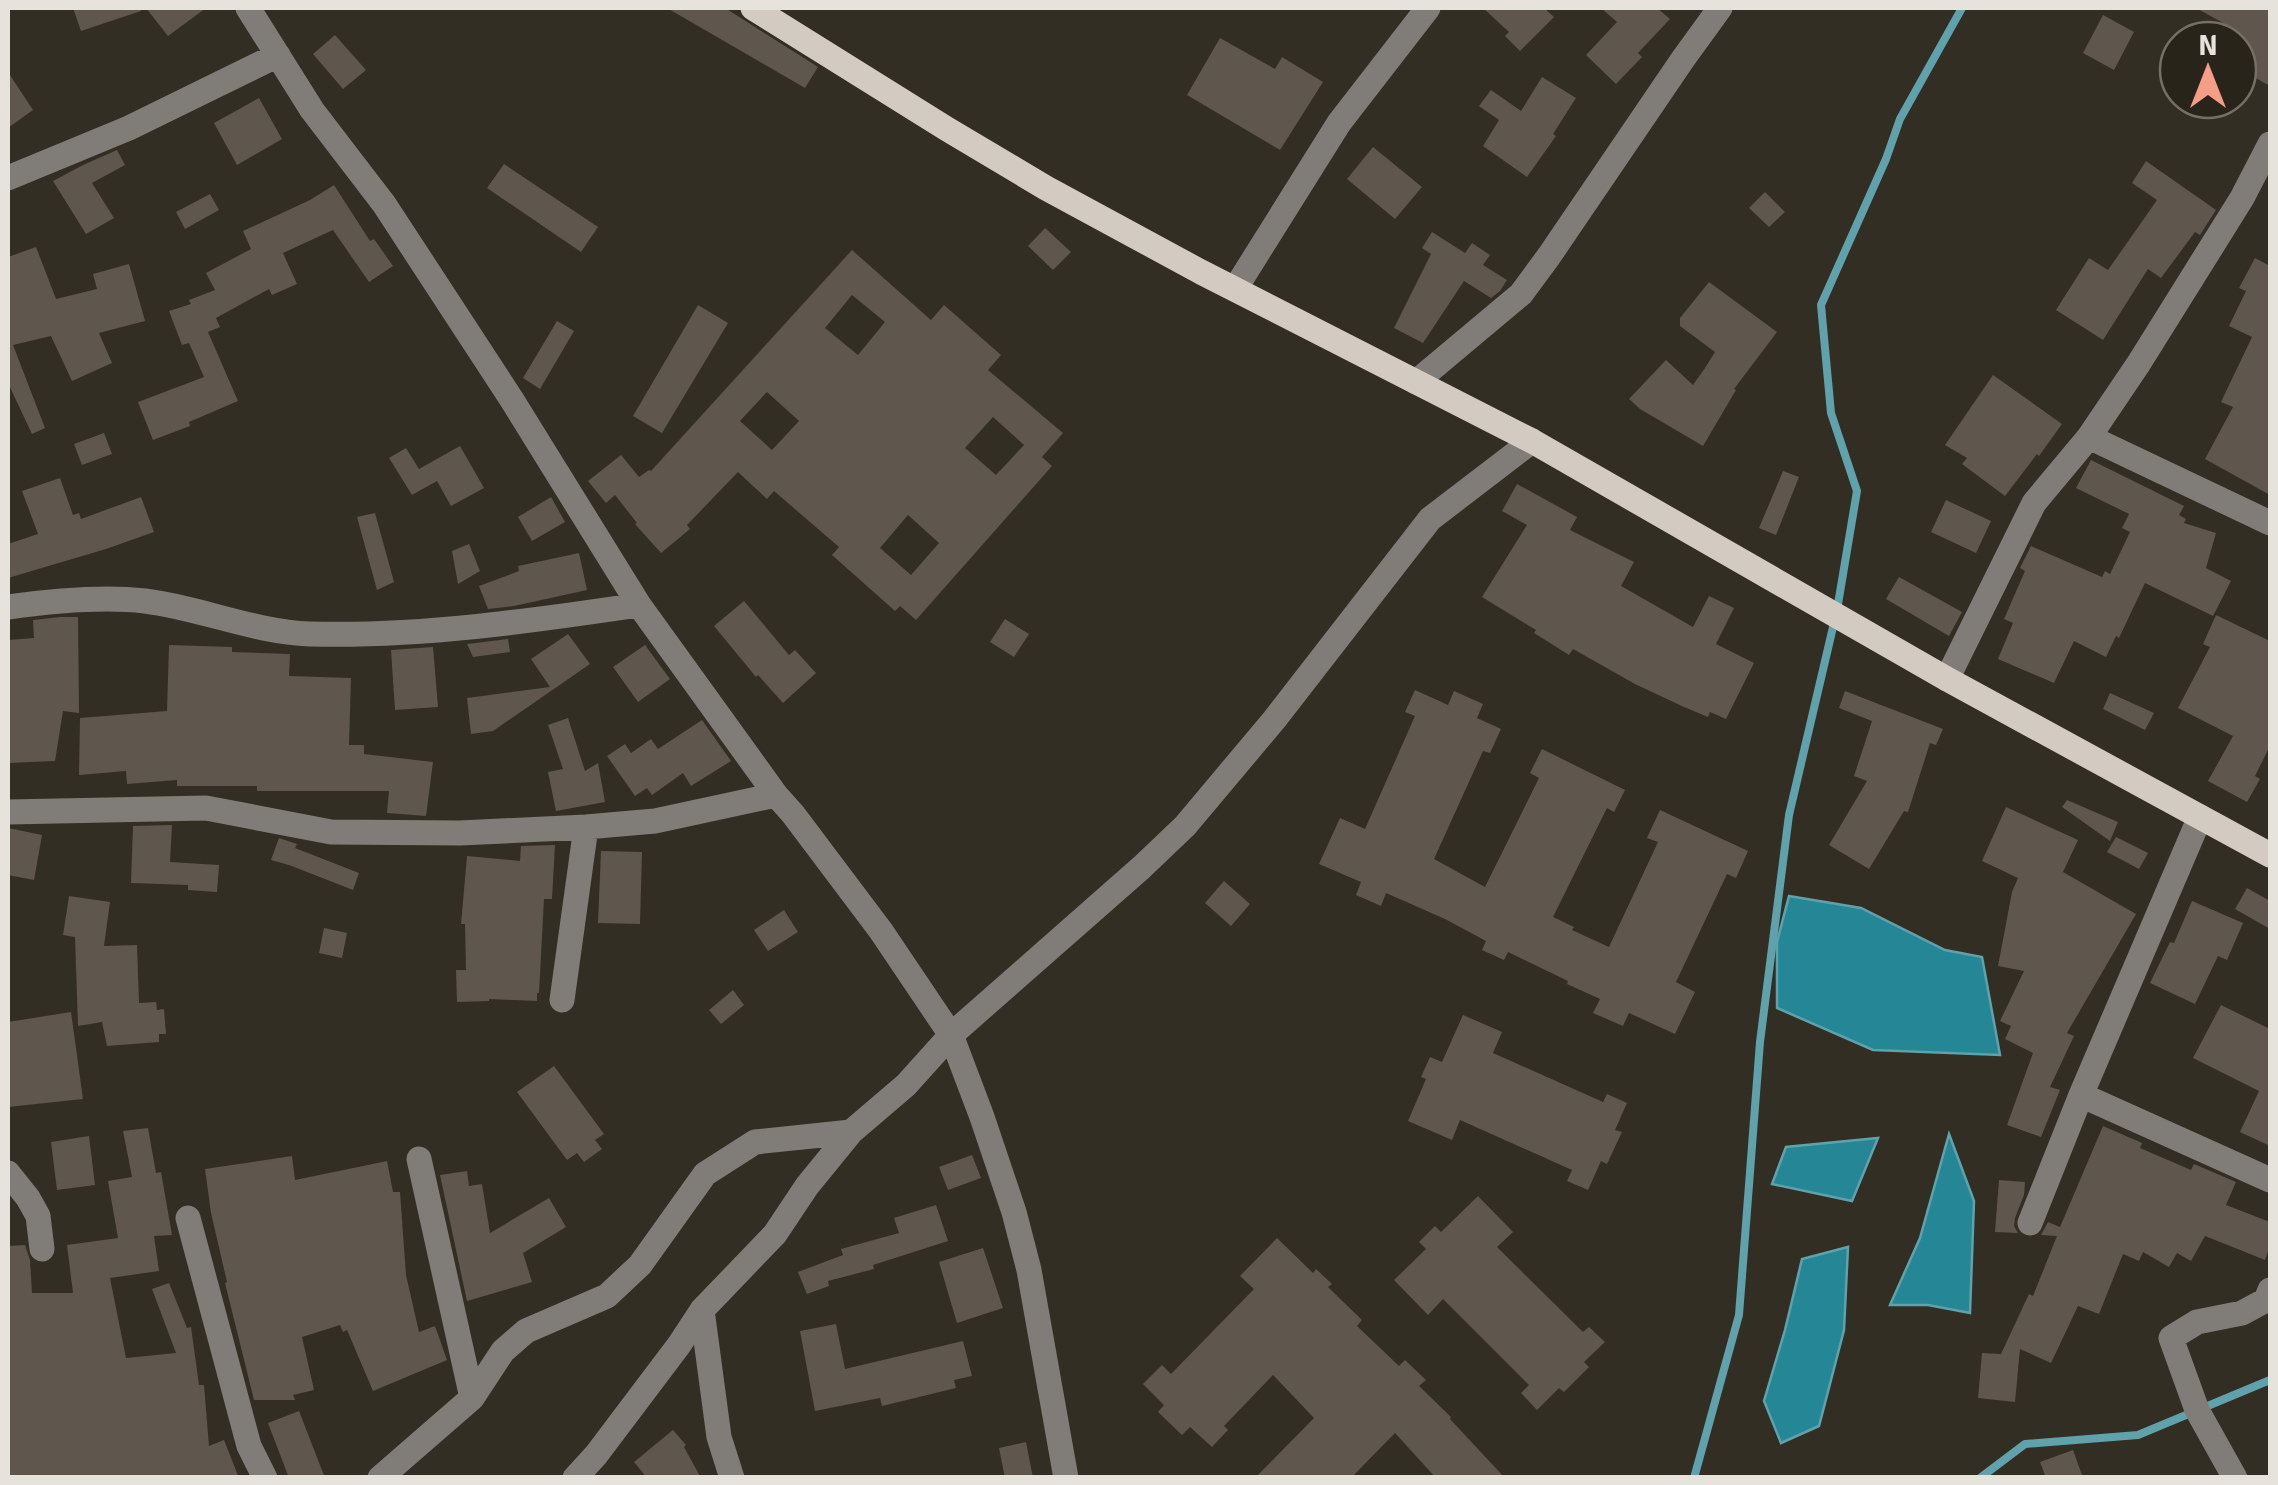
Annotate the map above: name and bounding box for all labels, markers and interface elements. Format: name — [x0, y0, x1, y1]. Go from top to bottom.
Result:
north arrow — [2158, 20, 2258, 120]
text: N — [2198, 29, 2218, 63]

